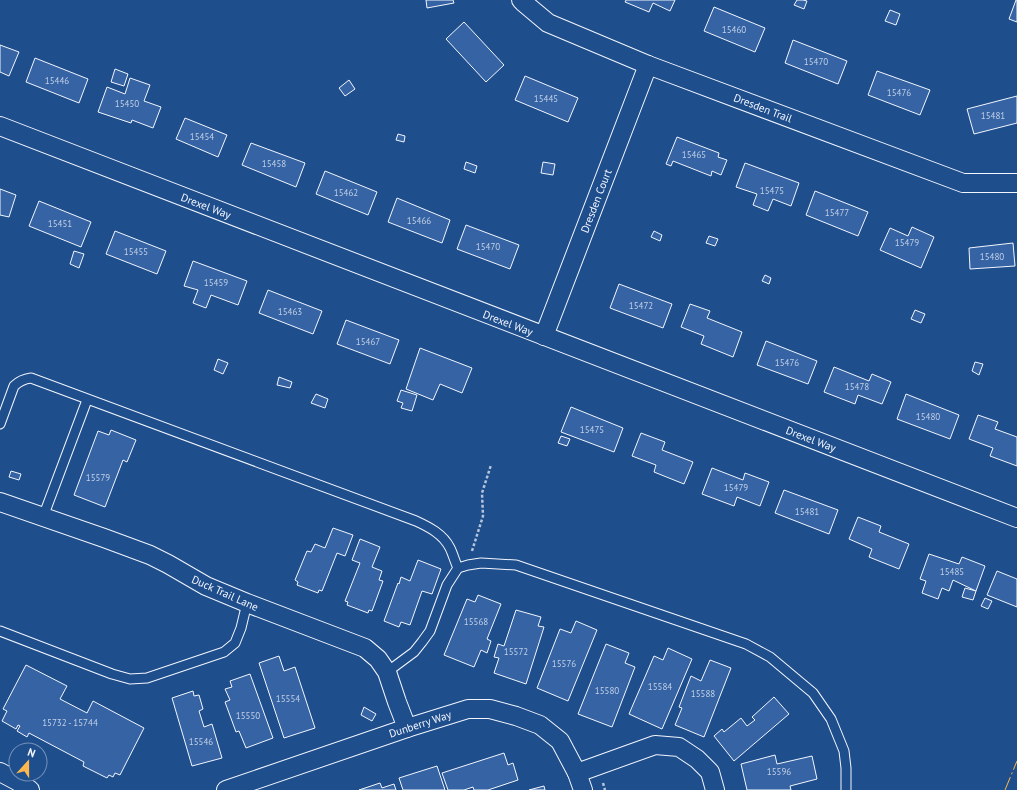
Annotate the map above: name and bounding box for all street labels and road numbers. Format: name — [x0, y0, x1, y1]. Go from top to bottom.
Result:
street label: Dresden Trail — [732, 90, 795, 126]
street label: Dresden Court — [577, 167, 615, 235]
street label: Drexel Way — [179, 190, 234, 222]
street label: Drexel Way — [481, 307, 536, 339]
street label: Drexel Way — [784, 423, 839, 455]
street label: Duck Trail Lane — [190, 572, 261, 614]
street label: Dunberry Way — [387, 707, 454, 741]

